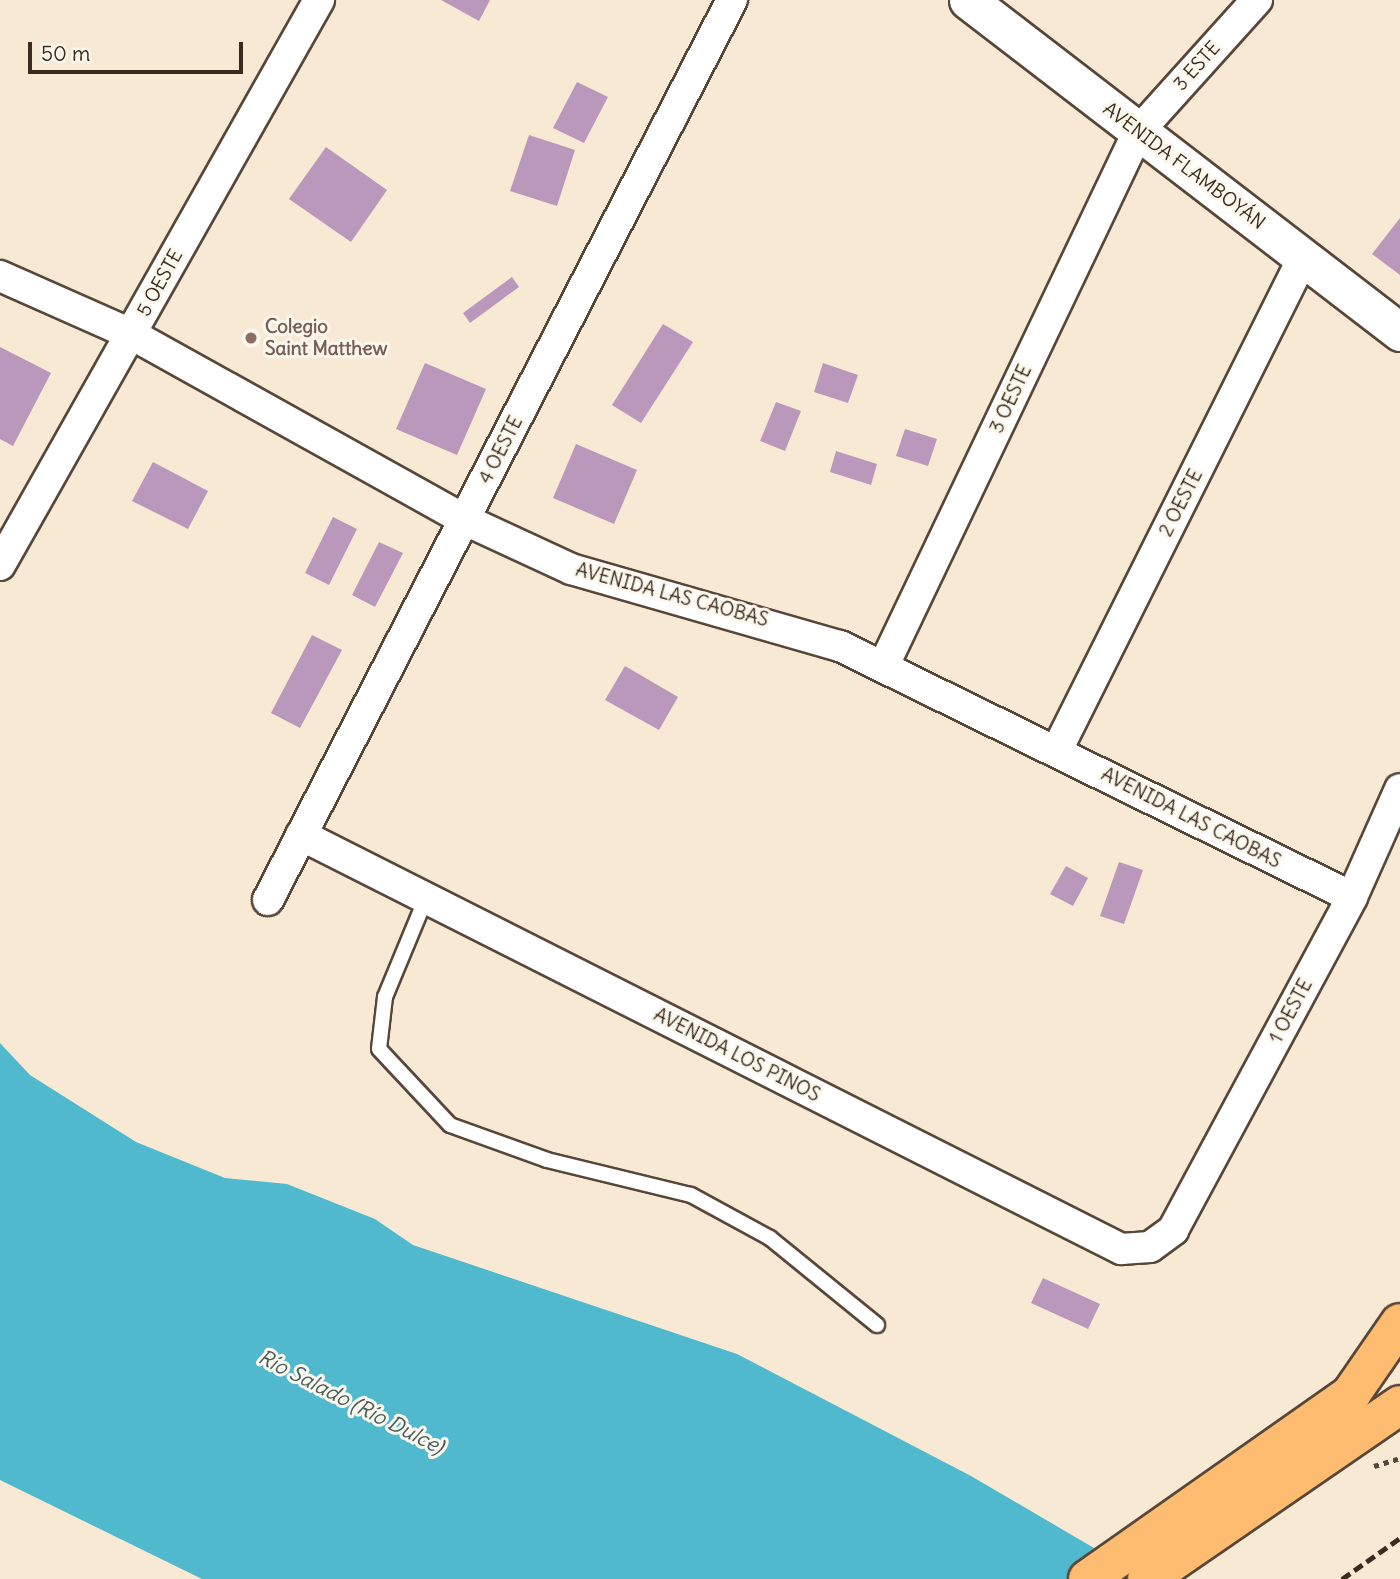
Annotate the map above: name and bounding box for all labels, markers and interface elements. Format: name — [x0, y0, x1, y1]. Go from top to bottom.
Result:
scale bar — [32, 28, 247, 72]
street label: 3 ESTE — [1169, 37, 1225, 95]
text: 50 m — [41, 40, 90, 67]
street label: AVENIDA FLAMBOYÁN — [1099, 98, 1269, 234]
street label: 5 OESTE — [132, 246, 188, 320]
place label: Colegio Saint Matthew — [265, 316, 387, 360]
marker: Colegio Saint Matthew — [243, 330, 259, 346]
street label: 3 OESTE — [985, 361, 1037, 437]
street label: 4 OESTE — [474, 412, 528, 488]
street label: 2 OESTE — [1154, 466, 1208, 540]
street label: AVENIDA LAS CAOBAS — [573, 558, 771, 632]
street label: AVENIDA LAS CAOBAS — [1097, 763, 1285, 873]
street label: 1 OESTE — [1265, 975, 1317, 1047]
street label: AVENIDA LOS PINOS — [650, 1003, 824, 1107]
water label: Río Salado (Río Dulce) — [254, 1344, 448, 1460]

